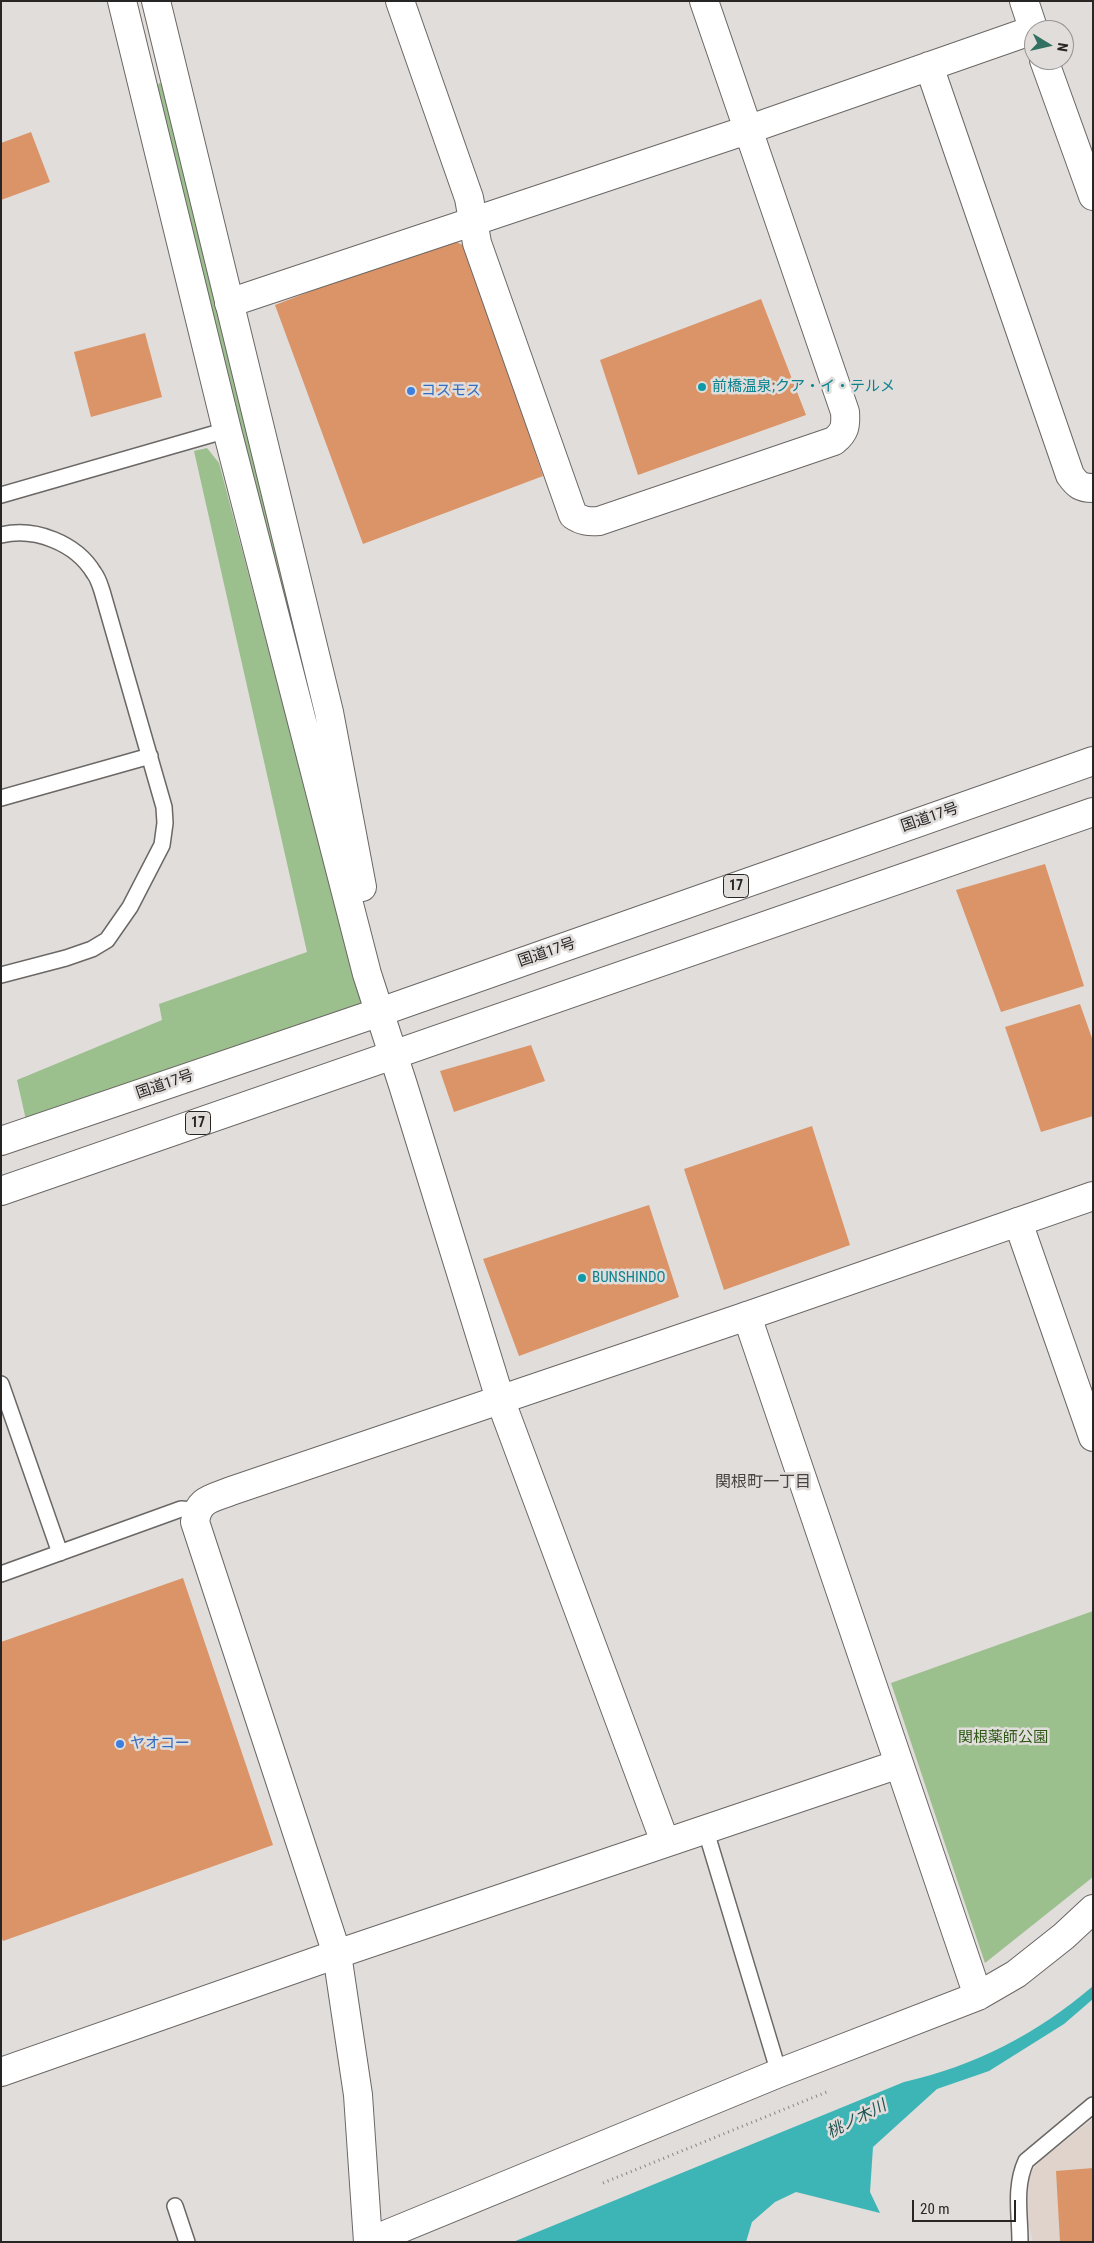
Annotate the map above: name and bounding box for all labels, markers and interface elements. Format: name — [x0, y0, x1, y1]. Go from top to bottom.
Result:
north arrow — [1024, 20, 1074, 70]
text: N — [1054, 42, 1071, 53]
place label: 前橋温泉;クア・イ・テルメ — [712, 378, 895, 396]
marker: 前橋温泉;クア・イ・テルメ — [696, 381, 708, 393]
place label: コスモス — [421, 382, 481, 400]
marker: コスモス — [405, 385, 417, 397]
street label: 国道17号 — [899, 800, 961, 836]
road number: 17 — [724, 874, 748, 898]
street label: 国道17号 — [516, 935, 578, 971]
street label: 国道17号 — [134, 1067, 196, 1103]
road number: 17 — [186, 1112, 210, 1134]
place label: BUNSHINDO — [592, 1269, 666, 1287]
marker: BUNSHINDO — [576, 1272, 588, 1284]
district label: 関根町一丁目 — [715, 1473, 811, 1493]
park label: 関根薬師公園 — [958, 1729, 1048, 1747]
place label: ヤオコー — [130, 1735, 190, 1753]
marker: ヤオコー — [114, 1738, 126, 1750]
water label: 桃ノ木川 — [824, 2097, 890, 2143]
scale bar — [914, 2190, 1018, 2222]
text: 20 m — [920, 2200, 950, 2218]

